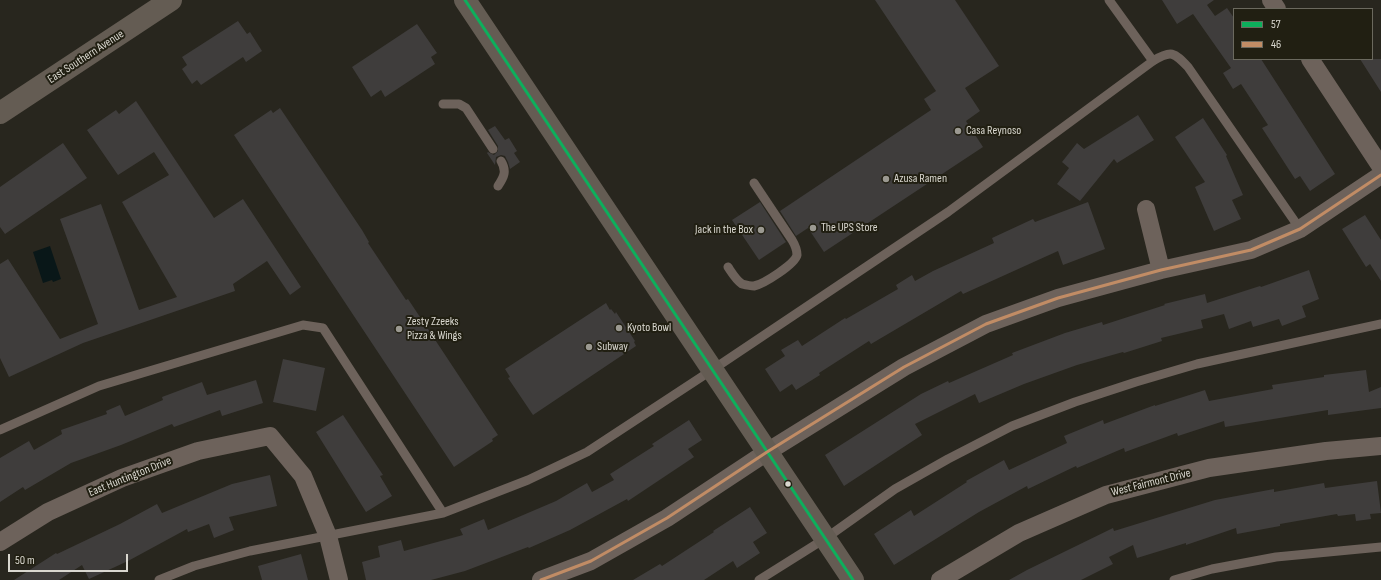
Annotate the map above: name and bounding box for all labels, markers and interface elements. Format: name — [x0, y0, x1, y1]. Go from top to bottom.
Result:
legend — [1233, 8, 1373, 60]
text: 57 — [1271, 17, 1281, 32]
street label: East Southern Avenue — [45, 27, 127, 87]
text: 46 — [1271, 37, 1281, 52]
place label: Casa Reynoso — [966, 124, 1021, 138]
marker: Casa Reynoso — [953, 126, 963, 136]
place label: Azusa Ramen — [894, 172, 947, 186]
marker: Azusa Ramen — [881, 174, 891, 184]
place label: The UPS Store — [821, 221, 877, 235]
place label: Jack in the Box — [695, 223, 753, 237]
marker: The UPS Store — [808, 223, 818, 233]
marker: Jack in the Box — [756, 225, 766, 235]
place label: Zesty Zzeeks Pizza & Wings — [407, 315, 462, 343]
place label: Kyoto Bowl — [627, 321, 671, 335]
marker: Kyoto Bowl — [614, 323, 624, 333]
marker: Zesty Zzeeks Pizza & Wings — [394, 324, 404, 334]
place label: Subway — [597, 340, 628, 354]
marker: Subway — [584, 342, 594, 352]
street label: East Huntington Drive — [87, 454, 173, 500]
street label: West Fairmont Drive — [1110, 466, 1192, 500]
unlabelled marker — [783, 479, 793, 489]
scale bar — [10, 546, 130, 572]
text: 50 m — [15, 553, 35, 568]

